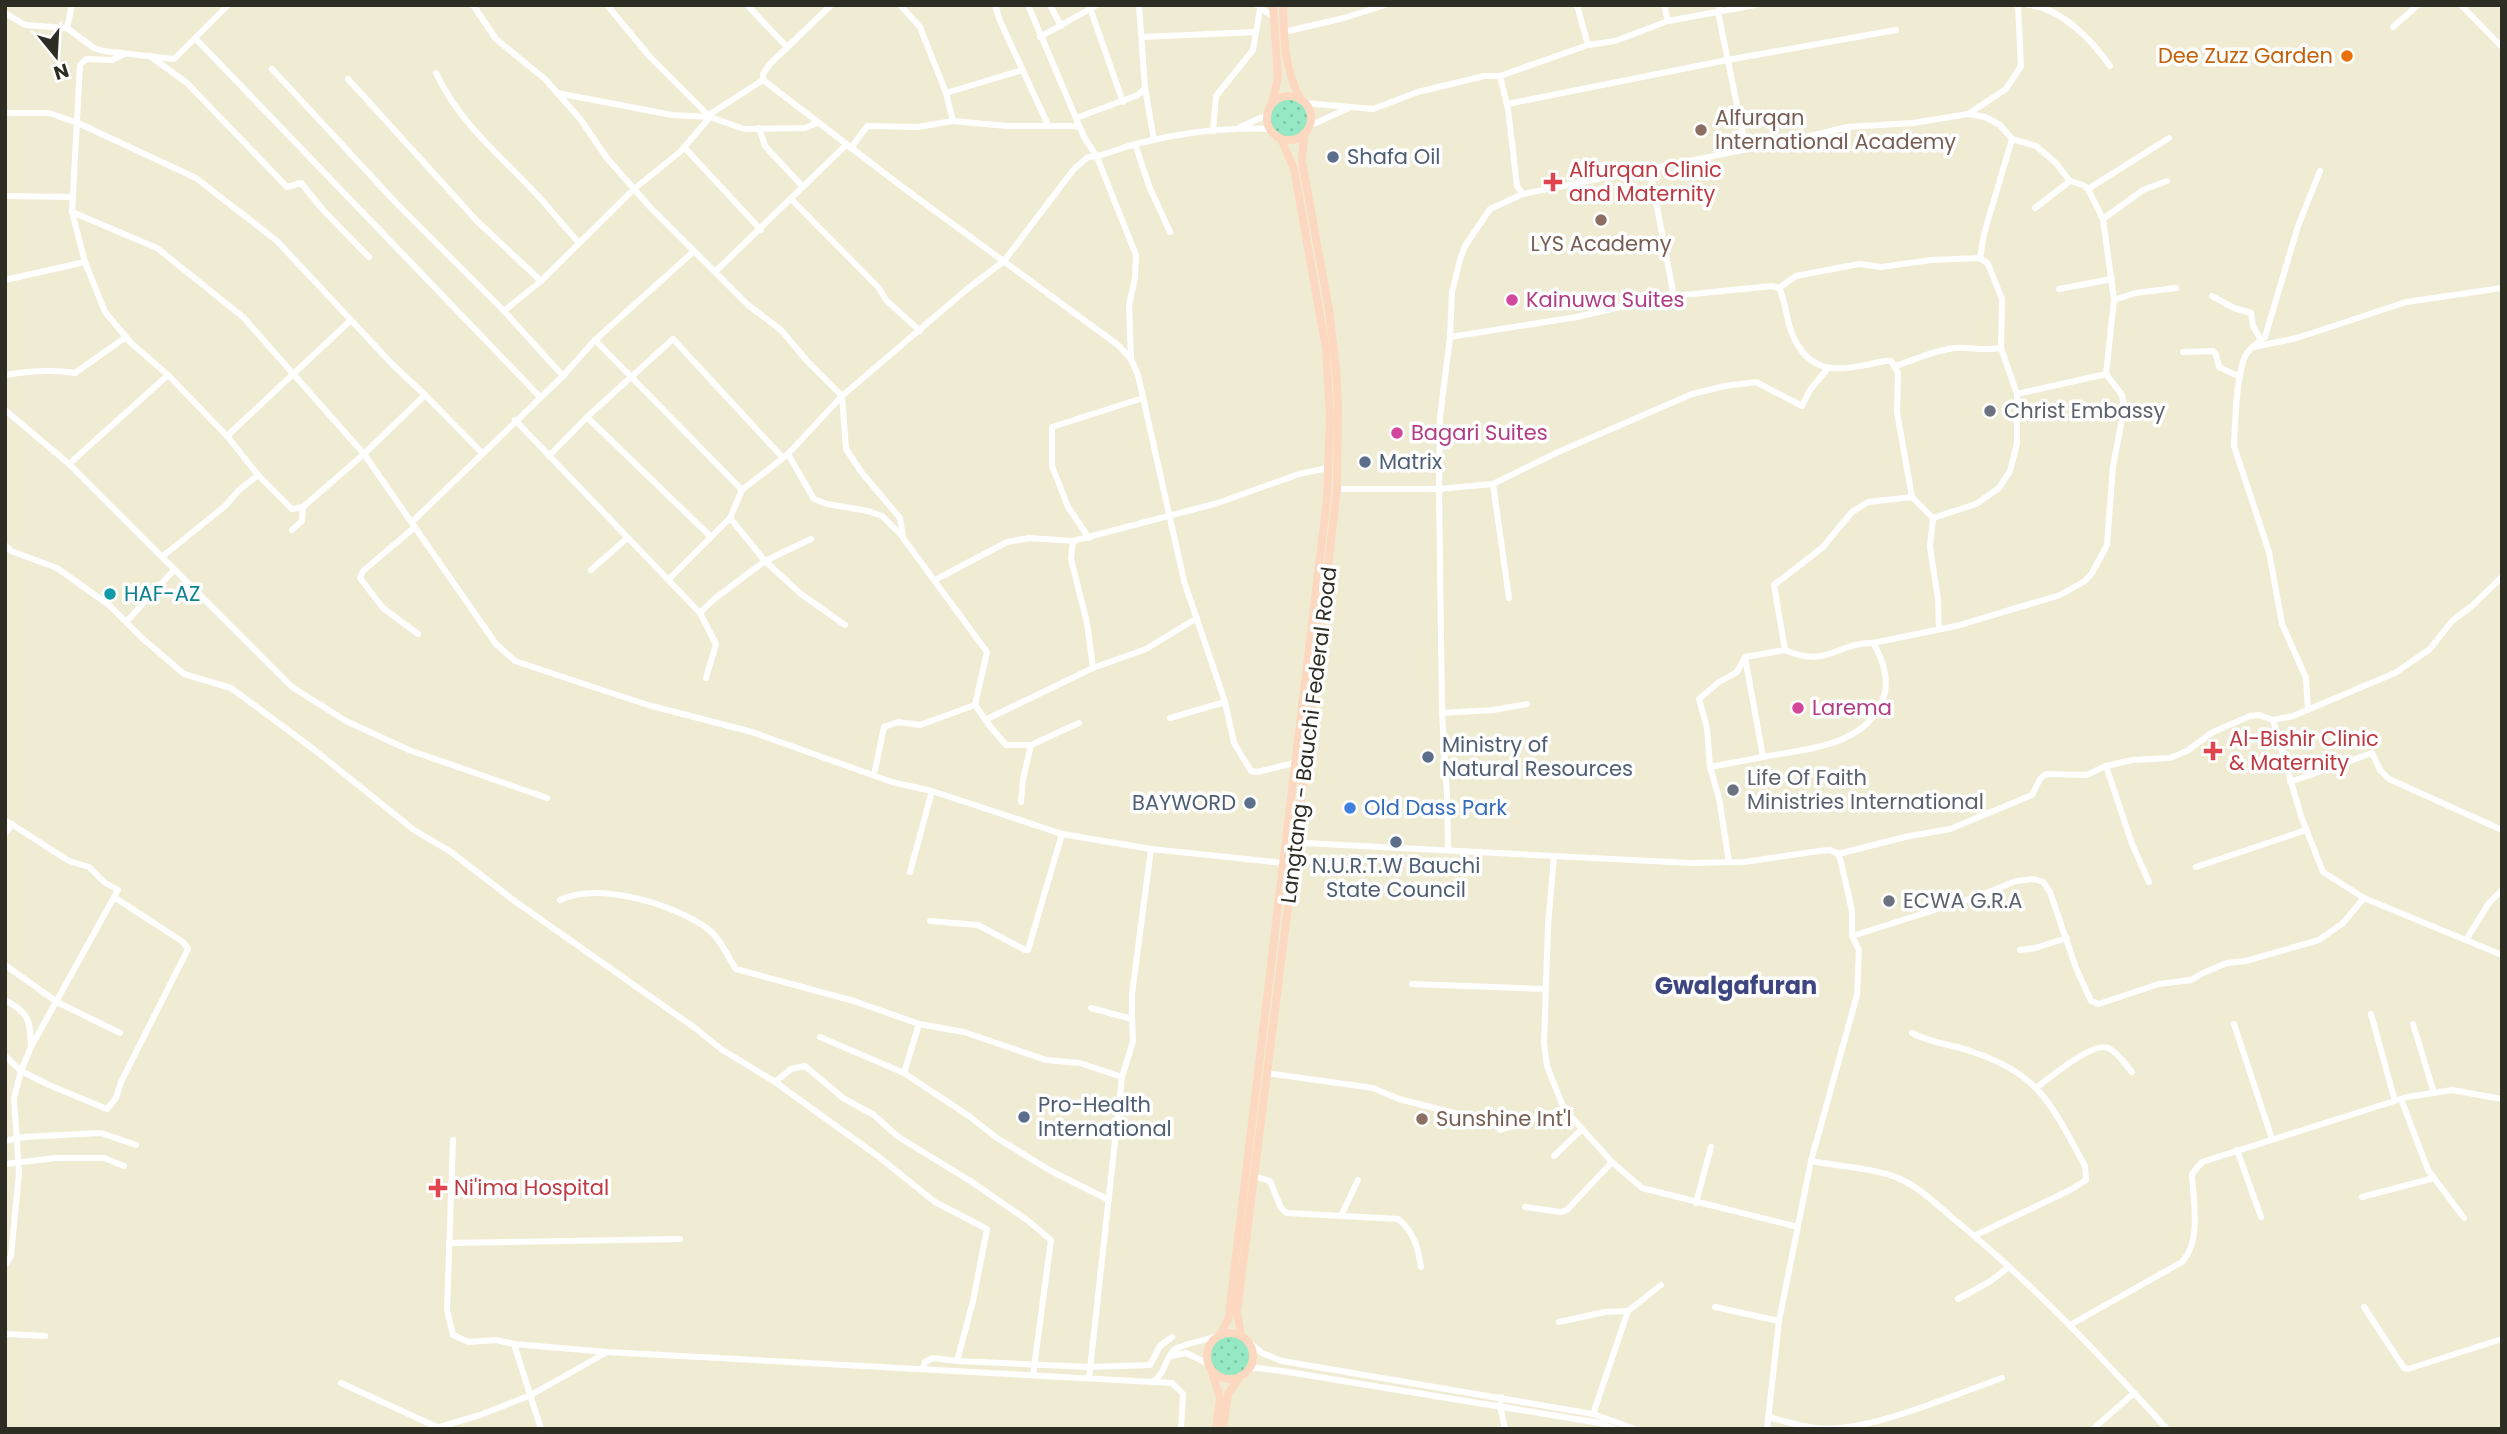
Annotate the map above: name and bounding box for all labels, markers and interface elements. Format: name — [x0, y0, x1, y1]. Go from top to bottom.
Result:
north arrow — [21, 21, 91, 91]
place label: Dee Zuzz Garden — [2158, 41, 2333, 70]
marker: Dee Zuzz Garden — [2339, 48, 2355, 64]
text: N — [50, 57, 72, 87]
place label: Alfurqan International Academy — [1715, 103, 1956, 156]
marker: Alfurqan International Academy — [1693, 122, 1709, 138]
place label: Shafa Oil — [1347, 142, 1441, 171]
marker: Shafa Oil — [1325, 149, 1341, 165]
place label: Alfurqan Clinic and Maternity — [1569, 155, 1722, 208]
marker: Alfurqan Clinic and Maternity — [1543, 172, 1563, 192]
marker: LYS Academy — [1593, 212, 1609, 228]
place label: LYS Academy — [1530, 229, 1672, 258]
place label: Kainuwa Suites — [1526, 285, 1684, 314]
marker: Kainuwa Suites — [1504, 292, 1520, 308]
place label: Christ Embassy — [2004, 396, 2166, 425]
marker: Christ Embassy — [1982, 403, 1998, 419]
place label: Bagari Suites — [1411, 418, 1548, 447]
marker: Bagari Suites — [1389, 425, 1405, 441]
place label: Matrix — [1379, 447, 1442, 476]
marker: Matrix — [1357, 454, 1373, 470]
street label: Langtang - Bauchi Federal Road — [1273, 565, 1344, 905]
place label: HAF-AZ — [124, 579, 200, 608]
marker: HAF-AZ — [102, 586, 118, 602]
place label: Larema — [1812, 693, 1892, 722]
marker: Larema — [1790, 700, 1806, 716]
place label: Al-Bishir Clinic & Maternity — [2229, 724, 2379, 777]
place label: Ministry of Natural Resources — [1442, 730, 1633, 783]
marker: Al-Bishir Clinic & Maternity — [2203, 741, 2223, 761]
marker: Ministry of Natural Resources — [1420, 749, 1436, 765]
place label: Life Of Faith Ministries International — [1747, 763, 1984, 816]
marker: Life Of Faith Ministries International — [1725, 782, 1741, 798]
place label: BAYWORD — [1132, 788, 1236, 817]
place label: Old Dass Park — [1364, 793, 1507, 822]
marker: BAYWORD — [1242, 795, 1258, 811]
marker: Old Dass Park — [1342, 800, 1358, 816]
marker: N.U.R.T.W Bauchi State Council — [1388, 834, 1404, 850]
place label: N.U.R.T.W Bauchi State Council — [1312, 851, 1480, 904]
place label: ECWA G.R.A — [1903, 886, 2022, 915]
marker: ECWA G.R.A — [1881, 893, 1897, 909]
district label: Gwalgafuran — [1655, 969, 1817, 1002]
place label: Pro-Health International — [1038, 1090, 1172, 1143]
place label: Sunshine Int'l — [1436, 1104, 1572, 1133]
marker: Pro-Health International — [1016, 1109, 1032, 1125]
marker: Sunshine Int'l — [1414, 1111, 1430, 1127]
place label: Ni'ima Hospital — [454, 1173, 609, 1202]
marker: Ni'ima Hospital — [428, 1178, 448, 1198]

